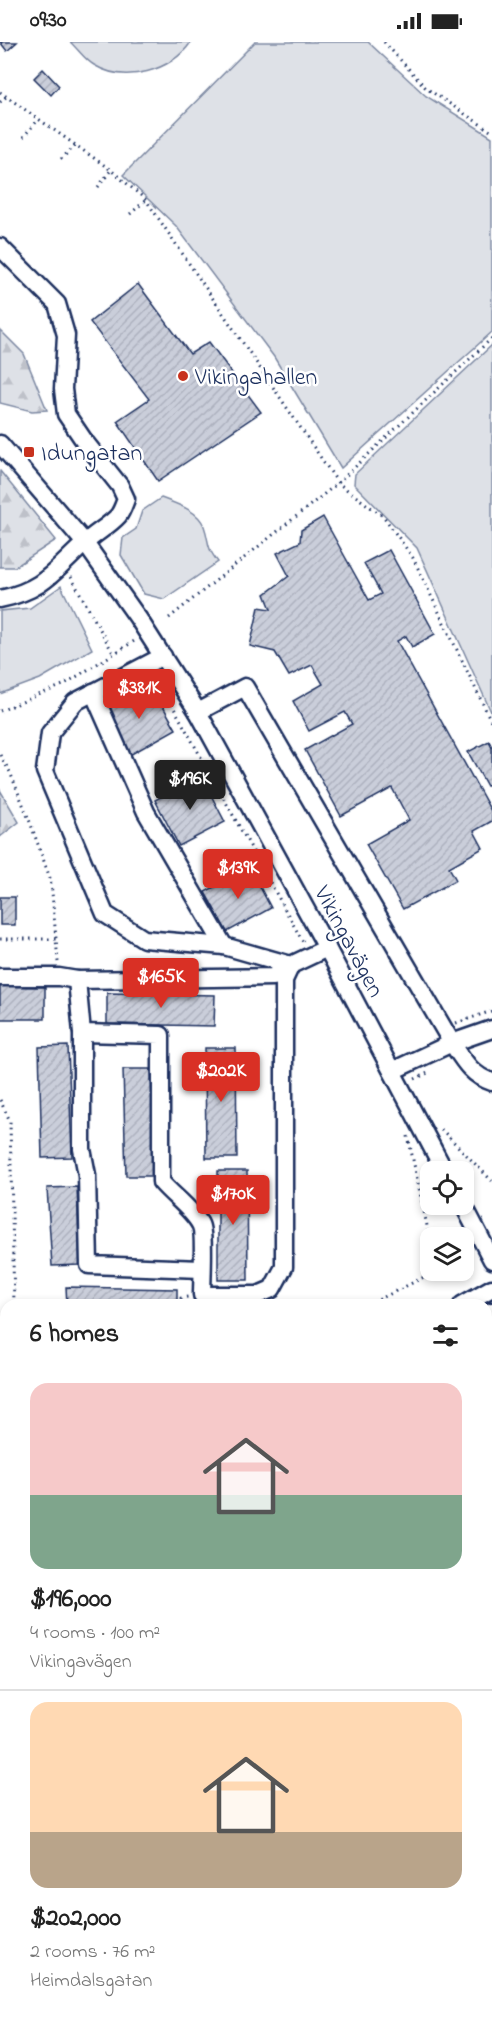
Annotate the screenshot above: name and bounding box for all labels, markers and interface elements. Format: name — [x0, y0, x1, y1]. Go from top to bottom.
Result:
text: 09:30 — [30, 5, 67, 37]
place label: Vikingahallen — [194, 361, 317, 396]
marker: Vikingahallen — [176, 369, 190, 383]
place label: Idungatan — [41, 437, 142, 472]
marker: Idungatan — [22, 445, 36, 459]
pin: $381K — [97, 669, 181, 720]
text: $381K — [117, 674, 161, 703]
pin: $196K — [148, 760, 232, 811]
text: $196K — [169, 765, 211, 794]
pin: $139K — [196, 849, 280, 900]
text: $139K — [217, 854, 259, 883]
street label: Vikingavägen — [303, 879, 392, 1004]
pin: $165K — [119, 958, 203, 1009]
text: $165K — [137, 963, 185, 992]
pin: $202K — [179, 1052, 263, 1103]
text: $202K — [196, 1057, 246, 1086]
map controls — [420, 1161, 474, 1281]
button: locate — [420, 1161, 474, 1215]
pin: $170K — [191, 1175, 275, 1226]
text: $170K — [210, 1180, 256, 1209]
button: layers — [420, 1227, 474, 1281]
text: 6 homes — [30, 1316, 119, 1354]
icon: filters — [429, 1319, 462, 1352]
icon: home — [192, 1422, 300, 1530]
text: $196,000 — [30, 1581, 111, 1619]
text: 4 rooms · 100 m² — [30, 1619, 160, 1648]
text: Vikingavägen — [30, 1648, 132, 1677]
icon: home — [192, 1741, 300, 1849]
text: $202,000 — [30, 1900, 121, 1938]
text: 2 rooms · 76 m² — [30, 1938, 155, 1967]
text: Heimdalsgatan — [30, 1967, 152, 1996]

